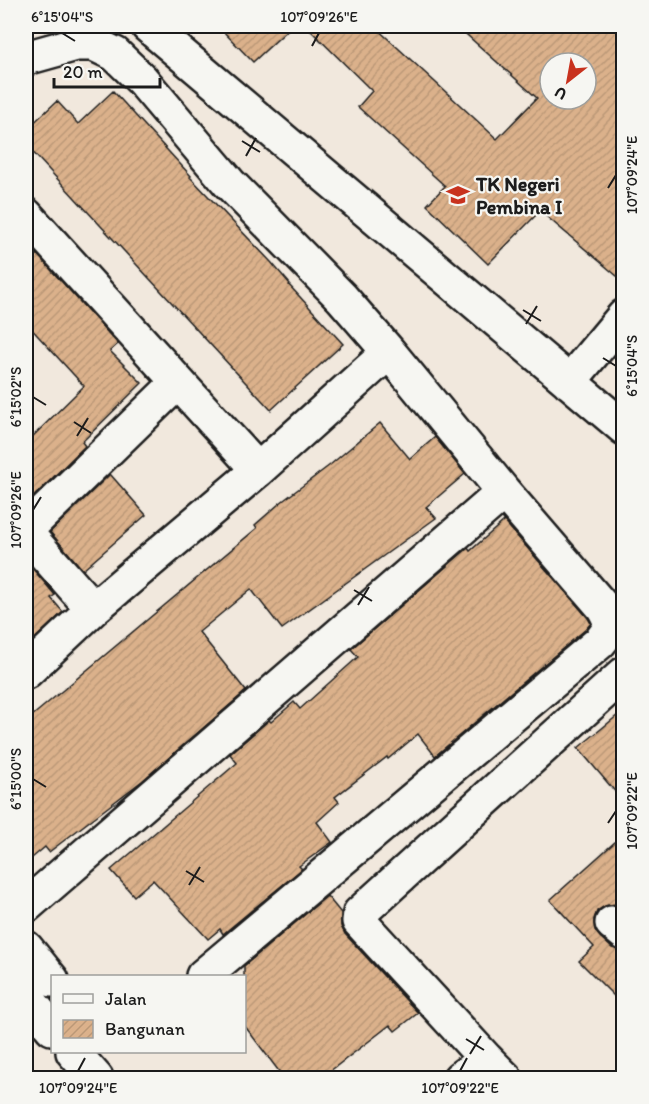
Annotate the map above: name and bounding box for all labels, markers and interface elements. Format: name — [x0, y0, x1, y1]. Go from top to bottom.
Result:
text: 6°15'04"S — [31, 8, 93, 26]
text: 107°09'26"E — [280, 8, 358, 26]
scale bar — [54, 51, 160, 89]
north arrow — [538, 51, 598, 111]
text: 20 m — [63, 61, 103, 83]
text: U — [551, 83, 570, 104]
text: 107°09'24"E — [623, 136, 641, 214]
place label: TK Negeri Pembina I — [475, 172, 563, 219]
school or university icon: TK Negeri Pembina I — [445, 182, 471, 208]
text: 6°15'04"S — [623, 335, 641, 397]
text: 6°15'02"S — [7, 366, 25, 428]
text: 107°09'26"E — [7, 471, 25, 549]
text: 6°15'00"S — [7, 748, 25, 810]
text: 107°09'22"E — [623, 772, 641, 850]
legend — [51, 975, 246, 1053]
text: Jalan — [105, 988, 147, 1010]
text: Bangunan — [105, 1018, 185, 1040]
text: 107°09'24"E — [39, 1079, 117, 1097]
text: 107°09'22"E — [421, 1079, 499, 1097]

